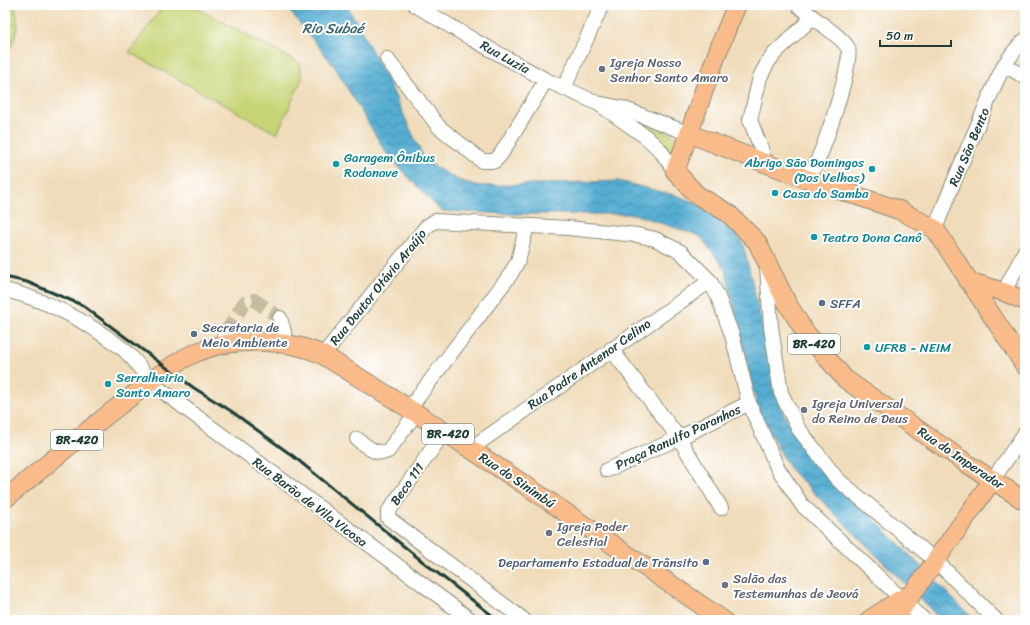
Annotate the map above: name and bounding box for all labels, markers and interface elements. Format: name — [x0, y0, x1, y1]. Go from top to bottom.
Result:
water label: Rio Subaé — [302, 16, 366, 41]
scale bar — [880, 22, 951, 48]
text: 50 m — [886, 25, 913, 47]
street label: Rua Luzia — [476, 34, 535, 80]
place label: Igreja Nosso Senhor Santo Amaro — [609, 51, 729, 89]
marker: Igreja Nosso Senhor Santo Amaro — [597, 64, 607, 74]
street label: Rua São Bento — [942, 104, 996, 190]
place label: Garagem Ônibus Rodonave — [344, 146, 436, 184]
place label: Abrigo São Domingos (Dos Velhos) — [743, 151, 865, 189]
marker: Garagem Ônibus Rodonave — [331, 159, 341, 169]
marker: Abrigo São Domingos (Dos Velhos) — [867, 164, 877, 174]
place label: Casa do Samba — [783, 182, 869, 205]
marker: Casa do Samba — [770, 188, 780, 198]
street label: Rua Doutor Otávio Araújo — [324, 223, 433, 350]
place label: Teatro Dona Canô — [822, 226, 922, 249]
marker: Teatro Dona Canô — [809, 232, 819, 242]
place label: SFFA — [830, 292, 861, 315]
marker: SFFA — [817, 298, 827, 308]
street label: Rua Padre Antenor Celino — [522, 312, 656, 416]
place label: Secretaria de Meio Ambiente — [202, 316, 287, 354]
marker: Secretaria de Meio Ambiente — [189, 329, 199, 339]
road number: BR-420 — [788, 334, 840, 354]
place label: UFRB - NEIM — [875, 336, 951, 359]
marker: UFRB - NEIM — [862, 342, 872, 352]
place label: Serralheiria Santo Amaro — [116, 366, 191, 404]
marker: Serralheiria Santo Amaro — [103, 379, 113, 389]
place label: Igreja Universal do Reino de Deus — [811, 392, 909, 430]
street label: Praça Ranulfo Paranhos — [611, 397, 746, 476]
marker: Igreja Universal do Reino de Deus — [799, 405, 809, 415]
street label: Rua do Imperador — [913, 420, 1010, 496]
road number: BR-420 — [422, 424, 474, 444]
road number: BR-420 — [51, 430, 103, 450]
street label: Rua do Sinimbú — [474, 446, 560, 514]
street label: Rua Barão de Vila Vicosa — [247, 451, 373, 553]
street label: Beco 111 — [384, 457, 430, 510]
place label: Igreja Poder Celestial — [556, 515, 628, 553]
marker: Igreja Poder Celestial — [544, 528, 554, 538]
place label: Departamento Estadual de Trânsito — [498, 551, 698, 574]
marker: Departamento Estadual de Trânsito — [701, 557, 711, 567]
place label: Salão das Testemunhas de Jeová — [733, 567, 859, 605]
marker: Salão das Testemunhas de Jeová — [720, 580, 730, 590]

